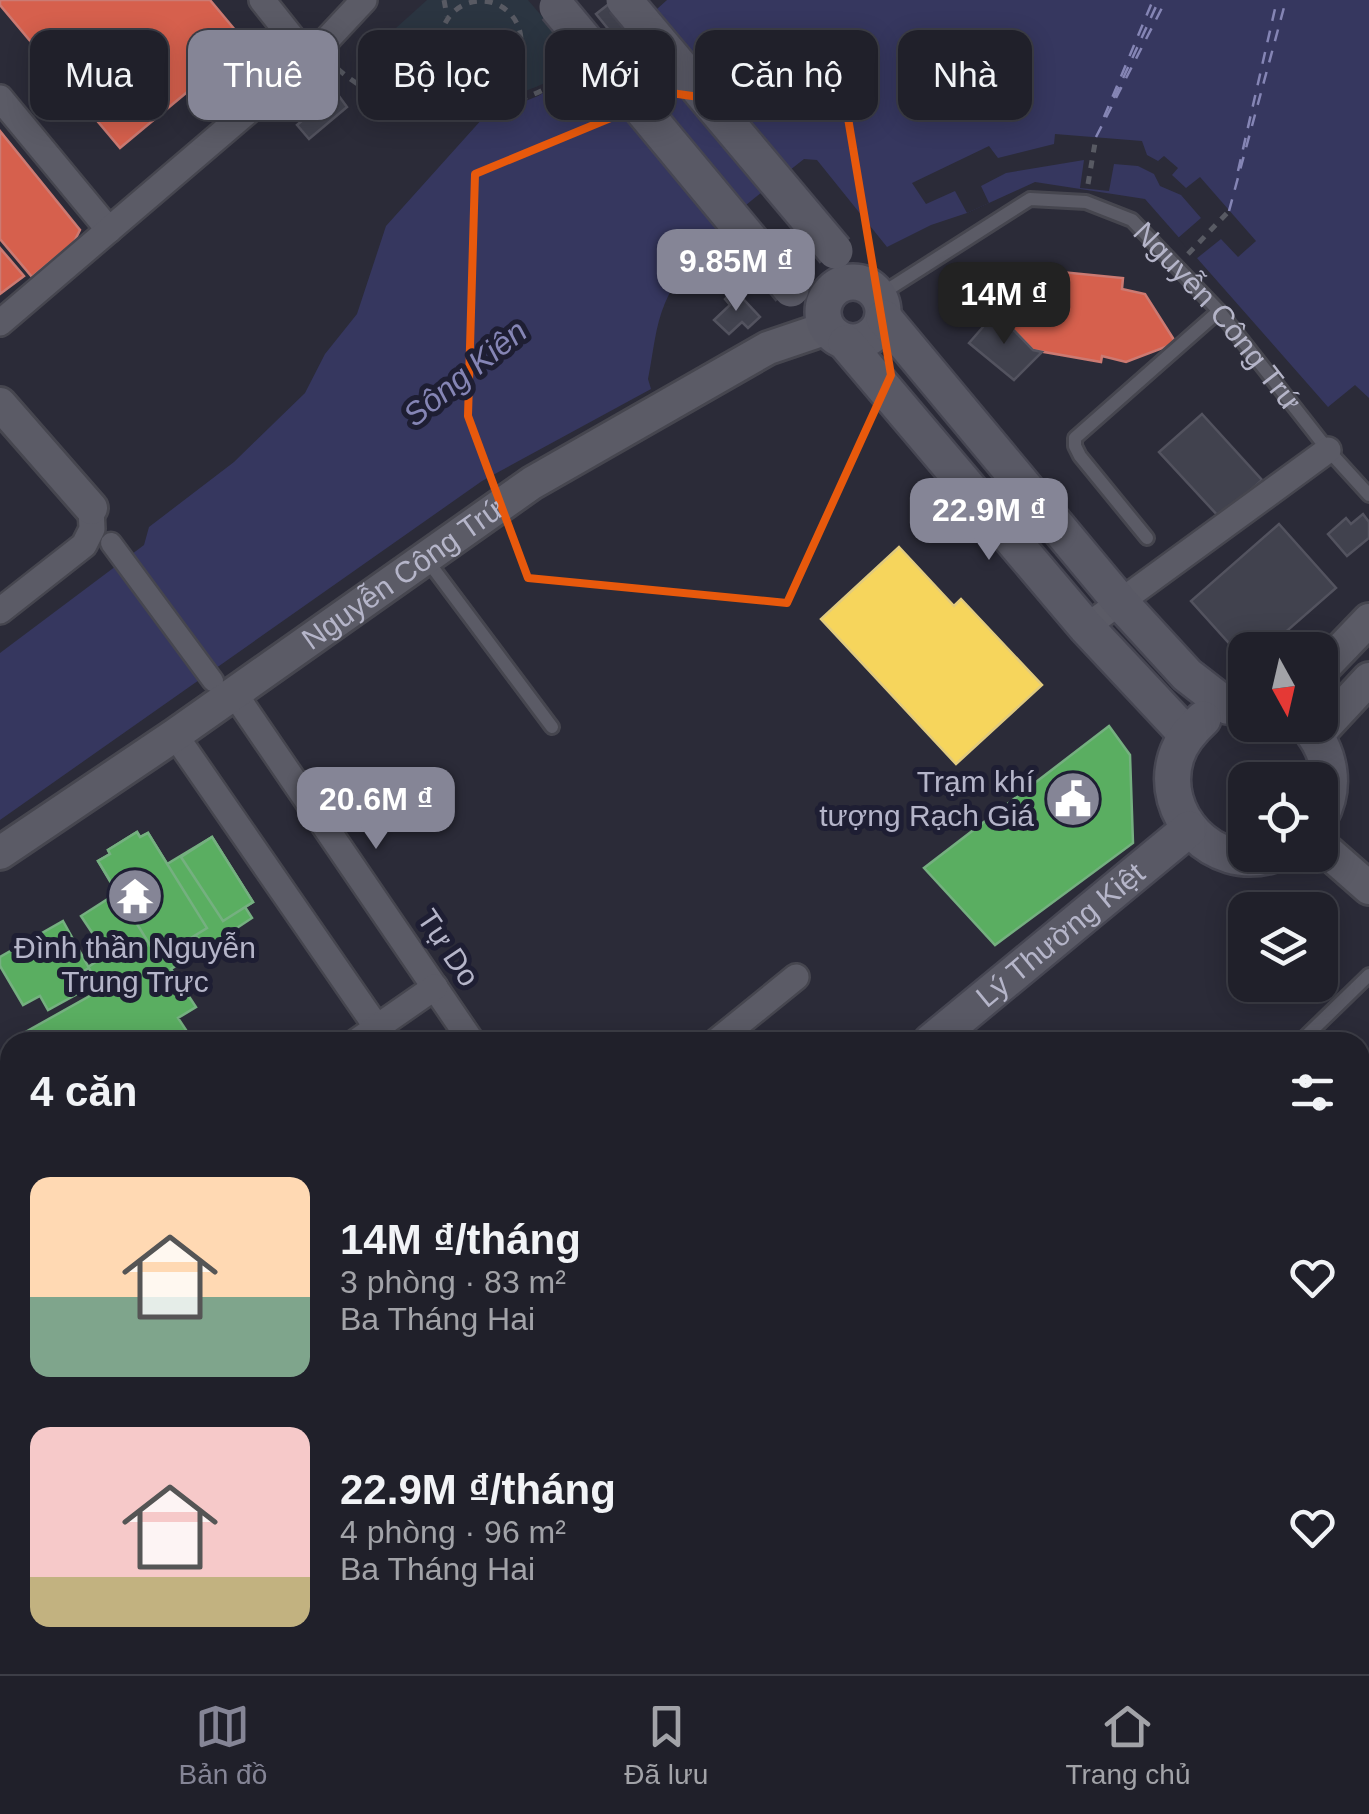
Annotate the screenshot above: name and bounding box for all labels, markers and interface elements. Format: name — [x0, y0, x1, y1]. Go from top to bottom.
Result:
chip: Mua — [30, 30, 168, 120]
chip: Thuê — [188, 30, 338, 120]
chip: Bộ lọc — [358, 30, 525, 120]
chip: Mới — [545, 30, 675, 120]
chip: Căn hộ — [695, 30, 878, 120]
chip: Nhà — [898, 30, 1032, 120]
street label: Nguyễn Công Trứ — [1127, 215, 1308, 417]
pin: 9.85M ₫ — [644, 229, 828, 314]
text: 9.85M ₫ — [679, 243, 793, 279]
pin: 14M ₫ — [934, 262, 1074, 347]
text: 14M ₫ — [960, 276, 1048, 312]
water label: Sông Kiên — [396, 313, 534, 433]
pin: 22.9M ₫ — [897, 478, 1081, 563]
street label: Nguyễn Công Trứ — [296, 491, 510, 656]
text: 22.9M ₫ — [932, 492, 1046, 528]
north arrow — [1228, 632, 1338, 742]
map controls — [1228, 632, 1338, 1002]
button: locate — [1228, 762, 1338, 872]
place label: Trạm khí tượng Rạch Giá — [819, 765, 1035, 832]
pin: 20.6M ₫ — [284, 767, 468, 852]
public building icon: Trạm khí tượng Rạch Giá — [1043, 769, 1103, 829]
text: 20.6M ₫ — [319, 781, 433, 817]
street label: Lý Thường Kiệt — [970, 855, 1151, 1014]
temple icon: Đình thần Nguyễn Trung Trực — [105, 866, 165, 926]
button: layers — [1228, 892, 1338, 1002]
street label: Tự Do — [411, 903, 486, 992]
place label: Đình thần Nguyễn Trung Trực — [14, 931, 256, 998]
icon: filters — [1285, 1065, 1340, 1120]
text: 4 căn — [30, 1068, 137, 1115]
text: 14M ₫/tháng — [340, 1216, 581, 1263]
icon: home — [110, 1217, 230, 1337]
icon: heart — [1285, 1250, 1340, 1305]
text: 3 phòng · 83 m² — [340, 1264, 566, 1300]
text: Ba Tháng Hai — [340, 1301, 535, 1337]
text: 22.9M ₫/tháng — [340, 1466, 616, 1513]
icon: home — [110, 1467, 230, 1587]
icon: heart — [1285, 1500, 1340, 1555]
text: 4 phòng · 96 m² — [340, 1514, 566, 1550]
text: Ba Tháng Hai — [340, 1551, 535, 1587]
tab: Bản đồ — [179, 1699, 267, 1791]
tab: Đã lưu — [624, 1699, 708, 1791]
tab: Trang chủ — [1065, 1699, 1190, 1791]

